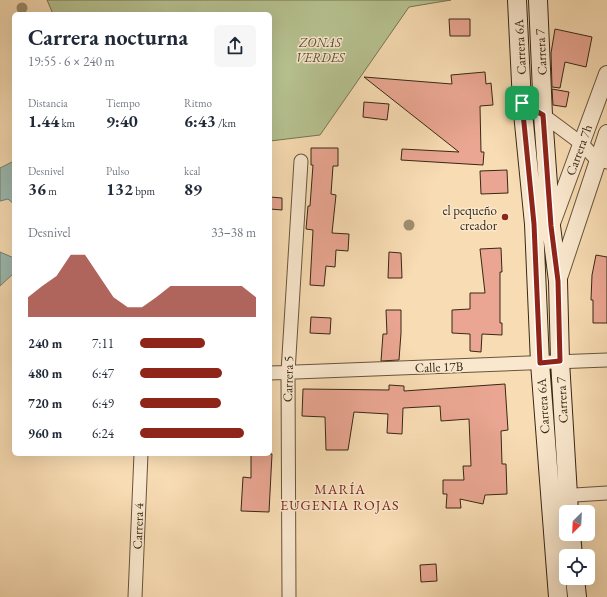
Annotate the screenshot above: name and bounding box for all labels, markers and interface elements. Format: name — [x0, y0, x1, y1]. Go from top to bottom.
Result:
street label: Carrera 6A — [510, 18, 530, 75]
text: Carrera nocturna — [28, 23, 188, 52]
button: share — [214, 25, 256, 67]
street label: Carrera 7 — [531, 28, 551, 76]
park label: ZONAS VERDES — [296, 34, 345, 66]
text: 19:55 · 6 × 240 m — [28, 53, 115, 70]
pin — [505, 86, 539, 120]
icon: arrive — [511, 92, 533, 114]
text: Distancia — [28, 96, 68, 110]
text: Tiempo — [106, 96, 140, 110]
text: Ritmo — [184, 96, 212, 110]
text: 1.44 — [28, 110, 59, 132]
text: 9:40 — [106, 110, 138, 132]
text: 6:43 — [184, 110, 216, 132]
text: km — [59, 116, 75, 130]
text: /km — [216, 116, 236, 130]
street label: Carrera 7h — [562, 122, 596, 178]
text: Desnivel — [28, 164, 64, 178]
text: Pulso — [106, 164, 130, 178]
text: kcal — [184, 164, 201, 178]
text: 36 — [28, 178, 46, 200]
text: 132 — [106, 178, 133, 200]
text: 89 — [184, 178, 202, 200]
text: m — [46, 184, 57, 198]
text: bpm — [133, 184, 155, 198]
place label: el pequeño creador — [443, 202, 498, 234]
marker: el pequeño creador — [500, 212, 510, 222]
text: Desnivel — [28, 224, 71, 241]
text: 33–38 m — [211, 224, 256, 241]
text: 240 m — [28, 335, 62, 352]
text: 7:11 — [92, 335, 114, 352]
street label: Carrera 5 — [279, 356, 297, 402]
street label: Calle 17B — [414, 358, 464, 376]
text: 480 m — [28, 365, 62, 382]
text: 6:47 — [92, 365, 114, 382]
street label: Carrera 7 — [552, 376, 572, 424]
street label: Carrera 6A — [533, 377, 553, 434]
text: 720 m — [28, 395, 62, 412]
text: 6:49 — [92, 395, 114, 412]
text: 960 m — [28, 425, 62, 442]
text: 6:24 — [92, 425, 114, 442]
district label: MARÍA EUGENIA ROJAS — [280, 480, 400, 514]
street label: Carrera 4 — [129, 502, 147, 550]
north arrow — [559, 505, 595, 541]
map controls — [559, 505, 595, 585]
button: locate — [559, 549, 595, 585]

